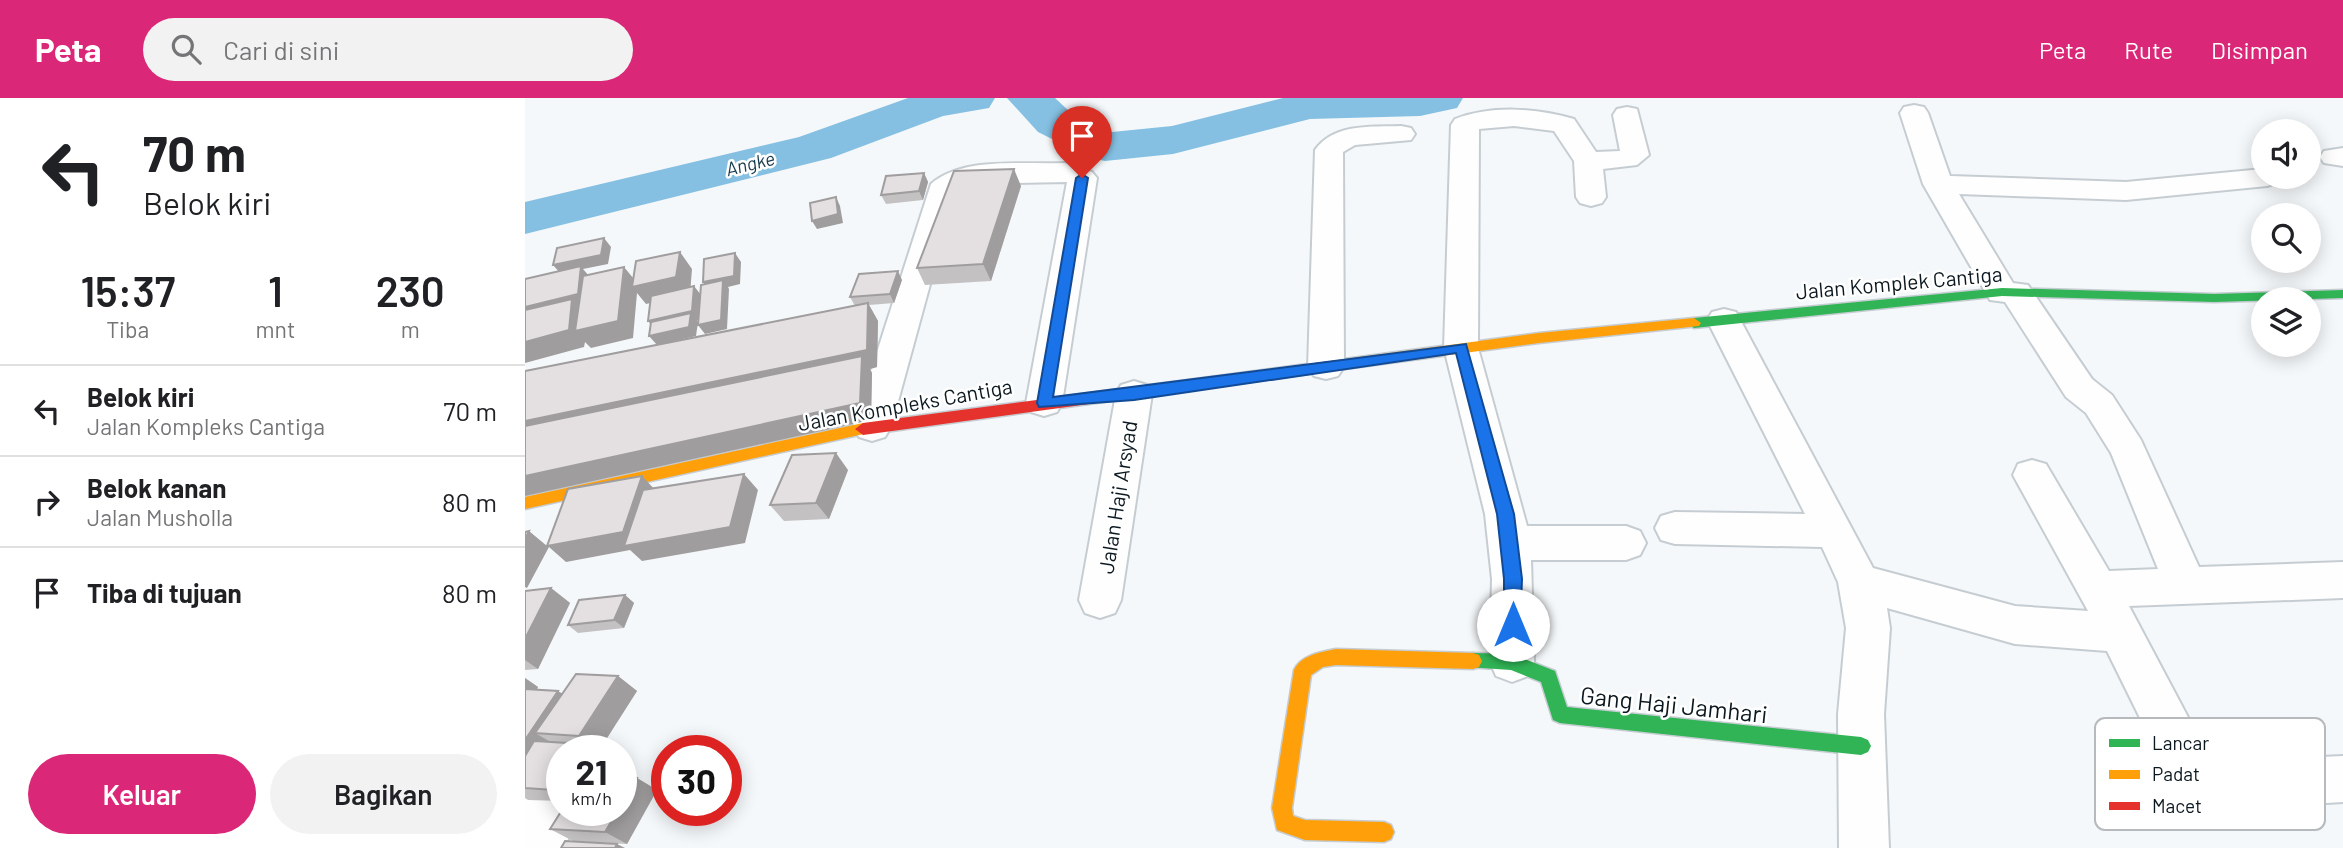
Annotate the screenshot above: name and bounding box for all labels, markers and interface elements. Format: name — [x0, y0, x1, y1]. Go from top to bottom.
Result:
search box — [143, 18, 633, 81]
text: Peta — [35, 29, 101, 69]
icon: search — [167, 30, 205, 68]
text: Cari di sini — [223, 34, 339, 65]
text: Peta — [2039, 35, 2086, 64]
text: Rute — [2124, 35, 2173, 64]
text: Disimpan — [2211, 35, 2308, 64]
pin — [1052, 106, 1112, 178]
icon: arrive — [1063, 117, 1101, 155]
map controls — [2251, 119, 2321, 357]
button: sound — [2251, 119, 2321, 189]
text: 70 m — [143, 123, 246, 182]
icon: left — [28, 126, 119, 217]
water label: Angke — [723, 146, 777, 180]
text: Belok kiri — [143, 183, 271, 221]
button: search — [2251, 203, 2321, 273]
street label: Jalan Komplek Cantiga — [1795, 261, 2003, 303]
text: 15:37 — [80, 265, 175, 315]
text: 1 — [268, 265, 283, 315]
text: 230 — [376, 265, 445, 315]
button: layers — [2251, 287, 2321, 357]
text: Tiba — [106, 315, 149, 343]
text: mnt — [256, 315, 295, 343]
text: m — [401, 315, 420, 343]
street label: Jalan Kompleks Cantiga — [796, 373, 1014, 435]
text: Belok kiri — [87, 381, 194, 412]
icon: left — [28, 392, 66, 430]
text: 70 m — [443, 395, 497, 426]
text: Jalan Kompleks Cantiga — [87, 412, 325, 440]
street label: Jalan Haji Arsyad — [1093, 419, 1141, 575]
text: Belok kanan — [87, 472, 226, 503]
icon: right — [28, 483, 66, 521]
text: 80 m — [442, 486, 497, 517]
text: Jalan Musholla — [87, 503, 233, 531]
icon: arrive — [28, 574, 66, 612]
text: Tiba di tujuan — [87, 577, 242, 608]
text: 80 m — [442, 577, 497, 608]
position arrow — [1476, 588, 1550, 662]
street label: Gang Haji Jamhari — [1579, 680, 1769, 728]
legend — [2095, 718, 2325, 830]
text: Lancar — [2152, 731, 2209, 754]
speed limit sign: 30 — [651, 735, 742, 826]
text: 21 — [576, 750, 607, 792]
button: Keluar — [28, 754, 256, 834]
button: Bagikan — [270, 754, 497, 834]
text: Padat — [2152, 762, 2200, 785]
text: km/h — [571, 787, 612, 809]
text: Macet — [2152, 794, 2202, 817]

